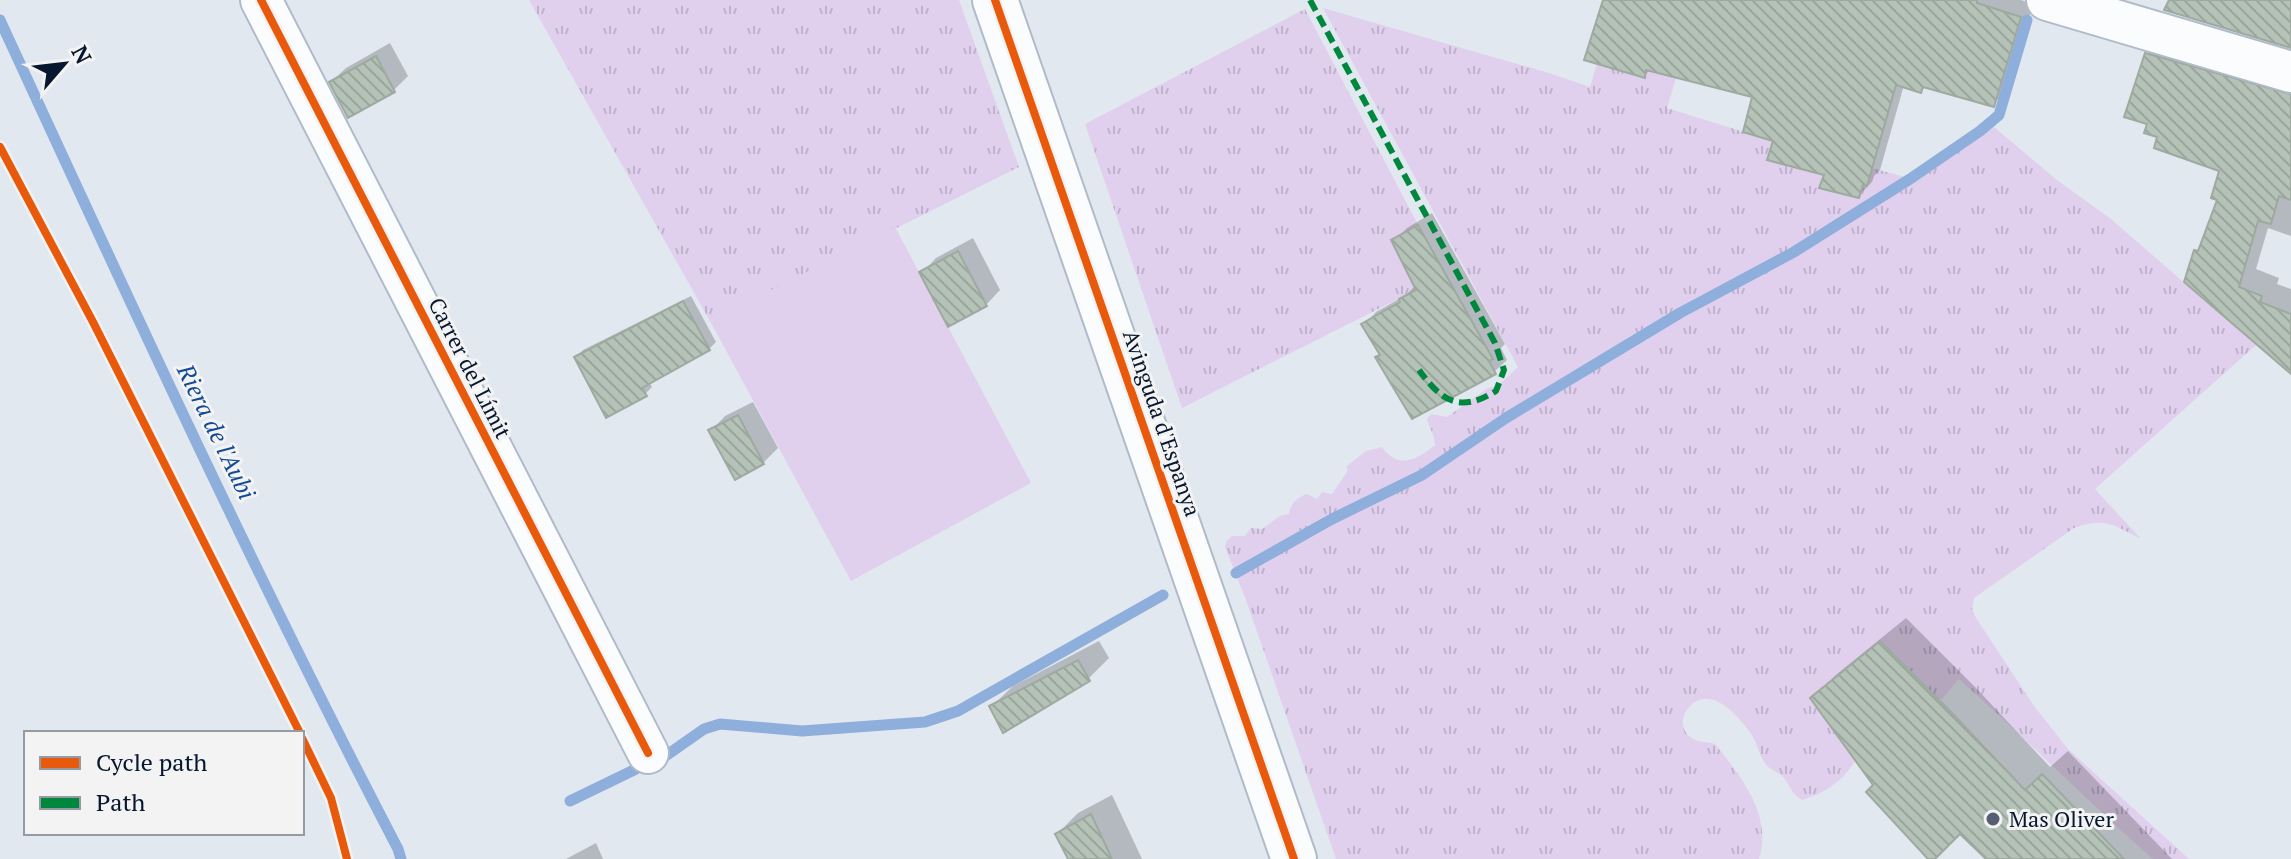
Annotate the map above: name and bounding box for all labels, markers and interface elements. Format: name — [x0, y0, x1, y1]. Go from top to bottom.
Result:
north arrow — [24, 24, 104, 104]
text: N — [65, 40, 99, 69]
street label: Carrer del Límit — [422, 292, 518, 443]
street label: Avinguda d'Espanya — [1117, 326, 1208, 520]
water label: Riera de l'Aubi — [170, 358, 264, 505]
legend — [24, 731, 304, 835]
text: Cycle path — [96, 746, 207, 778]
text: Path — [96, 786, 145, 818]
place label: Mas Oliver — [2009, 804, 2114, 833]
marker: Mas Oliver — [1984, 810, 2002, 828]

